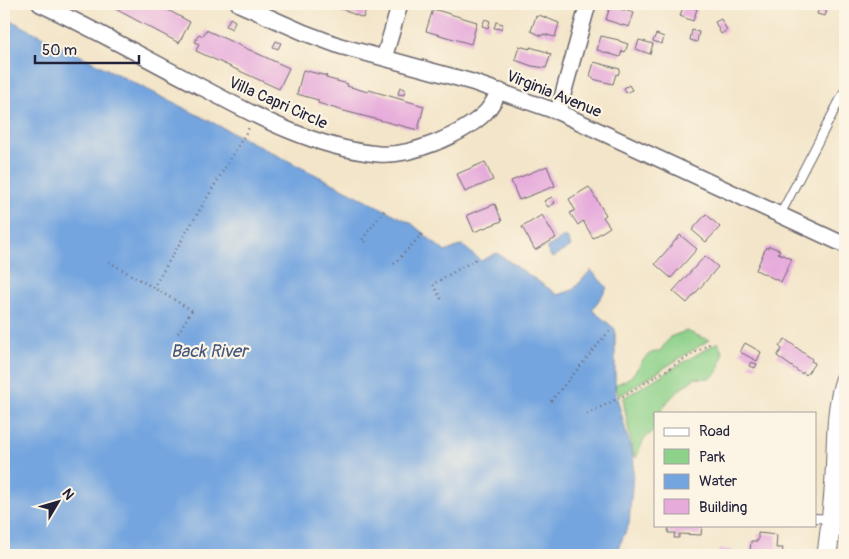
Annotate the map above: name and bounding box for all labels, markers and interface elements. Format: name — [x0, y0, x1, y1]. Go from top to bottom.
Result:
scale bar — [35, 32, 139, 64]
text: 50 m — [42, 41, 77, 60]
street label: Virginia Avenue — [503, 66, 605, 122]
street label: Villa Capri Circle — [225, 72, 331, 134]
water label: Back River — [171, 340, 250, 363]
legend — [654, 412, 816, 526]
text: Road — [699, 422, 730, 441]
text: Park — [699, 448, 726, 467]
text: Water — [699, 472, 738, 491]
north arrow — [32, 476, 82, 526]
text: N — [58, 485, 77, 503]
text: Building — [699, 498, 747, 517]

